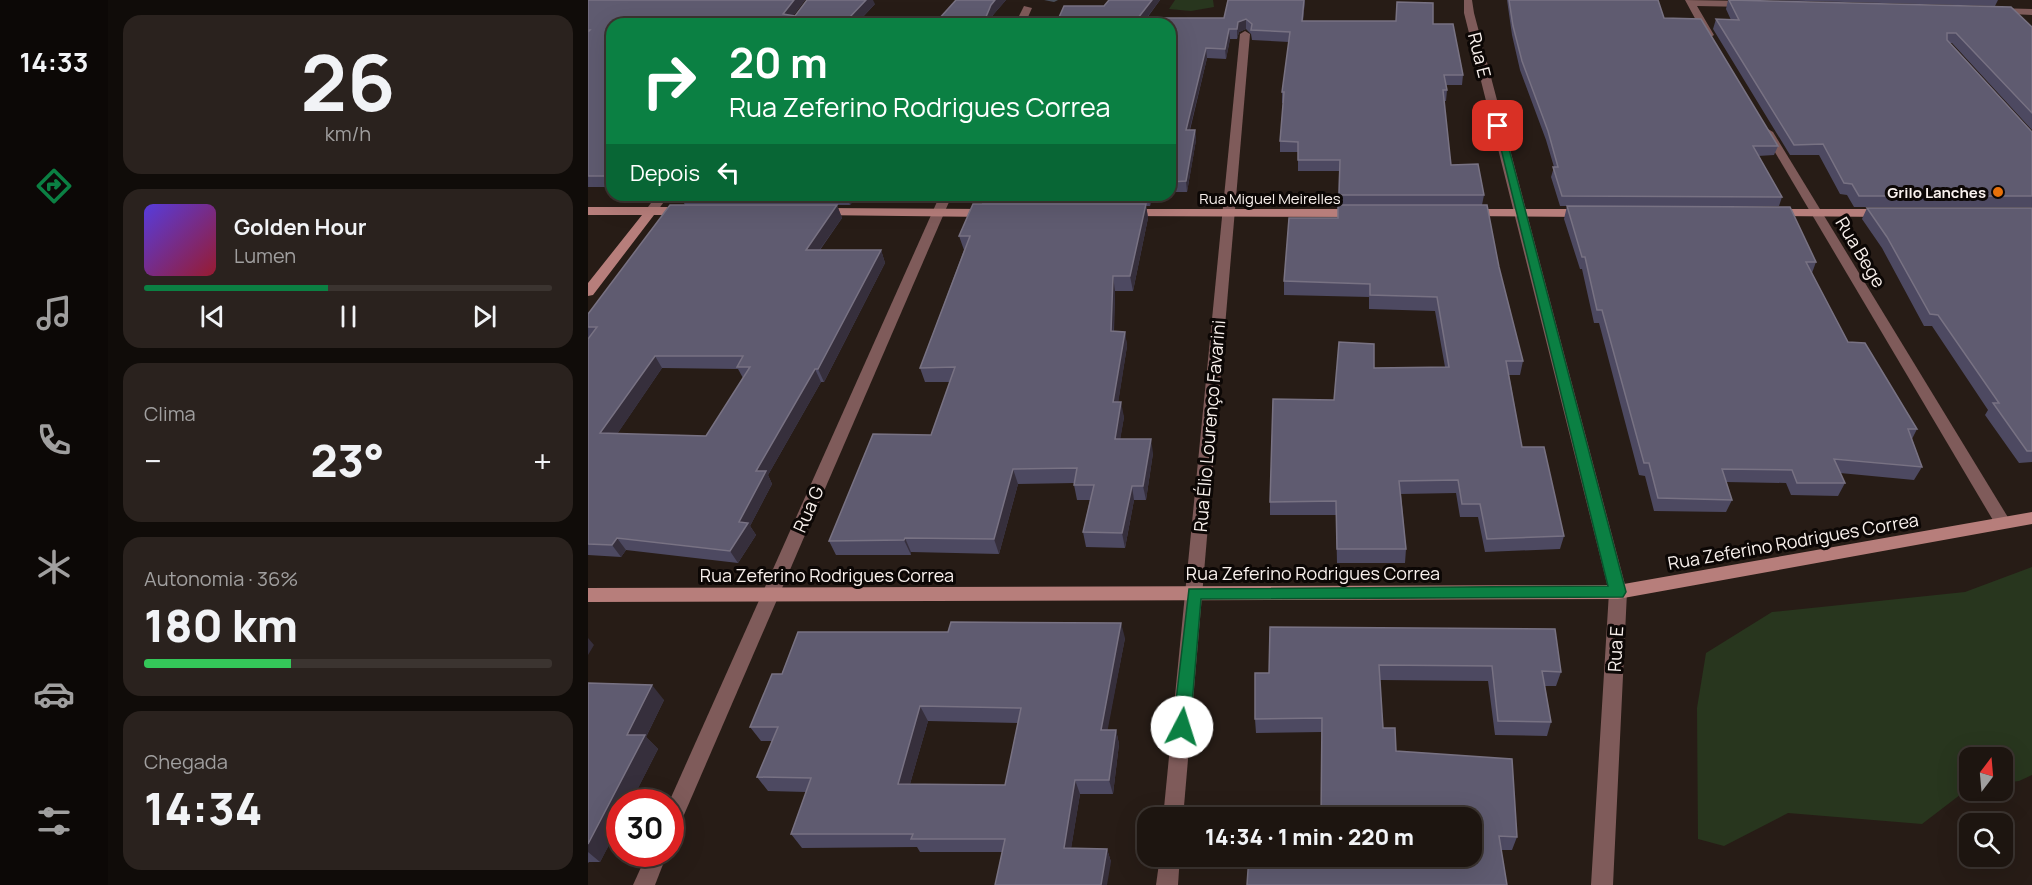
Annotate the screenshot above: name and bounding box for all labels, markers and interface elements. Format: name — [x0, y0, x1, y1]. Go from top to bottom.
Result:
text: 26 — [301, 28, 395, 134]
street label: Rua E — [1463, 30, 1497, 80]
text: 20 m — [729, 33, 828, 91]
icon: right — [630, 42, 708, 120]
text: 14:33 — [20, 43, 88, 80]
text: Rua Zeferino Rodrigues Correa — [729, 88, 1110, 125]
pin — [1472, 100, 1523, 151]
icon: arrive — [1481, 109, 1514, 142]
text: km/h — [325, 120, 371, 147]
icon: left — [712, 156, 745, 189]
text: Depois — [630, 158, 700, 188]
icon: directions — [33, 165, 75, 207]
place label: Grilo Lanches — [1887, 182, 1986, 203]
marker: Grilo Lanches — [1991, 185, 2005, 199]
street label: Rua Miguel Meirelles — [1199, 188, 1341, 209]
text: Golden Hour — [234, 212, 367, 242]
street label: Rua Bege — [1831, 212, 1891, 292]
text: Lumen — [234, 242, 296, 269]
icon: music — [33, 292, 75, 334]
icon: previous — [196, 300, 229, 333]
icon: pause — [332, 300, 365, 333]
icon: next — [468, 300, 501, 333]
street label: Rua Élio Lourenço Favarini — [1188, 319, 1230, 533]
text: Clima — [144, 400, 196, 427]
icon: phone — [33, 419, 75, 461]
text: 23° — [310, 429, 384, 491]
text: − — [144, 438, 162, 483]
text: + — [533, 438, 552, 483]
street label: Rua G — [787, 482, 829, 536]
street label: Rua Zeferino Rodrigues Correa — [1666, 507, 1920, 575]
icon: climate — [33, 546, 75, 588]
street label: Rua Zeferino Rodrigues Correa — [1186, 561, 1440, 585]
street label: Rua Zeferino Rodrigues Correa — [700, 563, 954, 587]
text: Autonomia · 36% — [144, 565, 298, 592]
text: 180 km — [144, 594, 298, 656]
street label: Rua E — [1602, 625, 1628, 673]
icon: car — [33, 673, 75, 715]
position arrow — [1150, 695, 1214, 759]
north arrow — [1959, 747, 2013, 801]
map controls — [1959, 747, 2013, 867]
text: Chegada — [144, 748, 228, 775]
text: 14:34 — [144, 777, 262, 839]
speed limit sign: 30 — [606, 789, 684, 867]
icon: filters — [33, 800, 75, 842]
button: search — [1959, 813, 2013, 867]
text: 14:34 · 1 min · 220 m — [1205, 822, 1414, 852]

